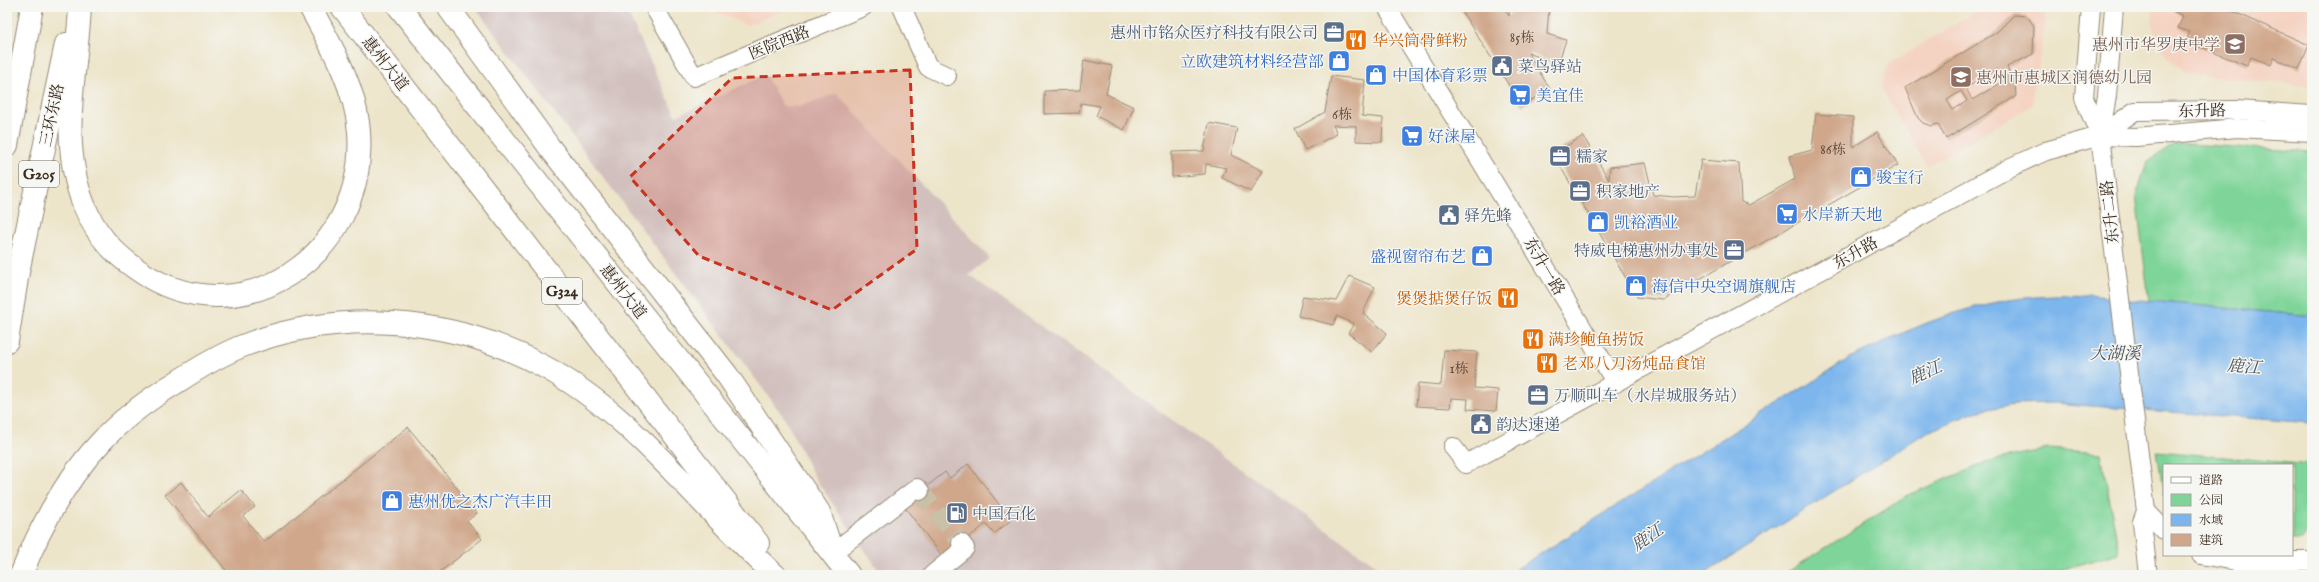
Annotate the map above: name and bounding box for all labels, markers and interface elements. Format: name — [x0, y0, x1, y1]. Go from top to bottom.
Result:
office icon: 惠州市铭众医疗科技有限公司 — [1321, 19, 1347, 45]
street label: 医院西路 — [746, 23, 813, 65]
place label: 惠州市铭众医疗科技有限公司 — [1110, 24, 1318, 44]
restaurant icon: 华兴筒骨鲜粉 — [1343, 27, 1369, 53]
house number: 85栋 — [1510, 29, 1534, 47]
school or university icon: 惠州市华罗庚中学 — [2222, 31, 2248, 57]
place label: 华兴筒骨鲜粉 — [1372, 32, 1468, 52]
street label: 惠州大道 — [357, 33, 412, 96]
place label: 惠州市华罗庚中学 — [2092, 36, 2220, 56]
shop icon: 立欧建筑材料经营部 — [1326, 48, 1352, 74]
place label: 立欧建筑材料经营部 — [1180, 53, 1324, 73]
public building icon: 菜鸟驿站 — [1489, 53, 1515, 79]
place label: 菜鸟驿站 — [1518, 58, 1582, 78]
shop icon: 中国体育彩票 — [1363, 62, 1389, 88]
school or university icon: 惠州市惠城区润德幼儿园 — [1948, 64, 1974, 90]
place label: 中国体育彩票 — [1392, 67, 1488, 87]
place label: 惠州市惠城区润德幼儿园 — [1976, 69, 2152, 89]
street label: 三环东路 — [37, 82, 69, 149]
supermarket icon: 美宜佳 — [1507, 82, 1533, 108]
place label: 美宜佳 — [1536, 87, 1584, 107]
street label: 东升路 — [2178, 102, 2226, 122]
house number: 6栋 — [1332, 106, 1352, 124]
supermarket icon: 好涞屋 — [1399, 123, 1425, 149]
place label: 好涞屋 — [1428, 128, 1476, 148]
house number: 86栋 — [1820, 141, 1846, 159]
office icon: 糯家 — [1547, 143, 1573, 169]
place label: 糯家 — [1576, 148, 1608, 168]
road number: G205 — [19, 161, 59, 187]
shop icon: 骏宝行 — [1848, 164, 1874, 190]
place label: 骏宝行 — [1876, 169, 1924, 189]
office icon: 积家地产 — [1567, 178, 1593, 204]
street label: 东升二路 — [2098, 179, 2124, 245]
place label: 积家地产 — [1596, 183, 1660, 203]
supermarket icon: 水岸新天地 — [1774, 201, 1800, 227]
public building icon: 驿先蜂 — [1436, 202, 1462, 228]
place label: 水岸新天地 — [1802, 206, 1882, 226]
place label: 驿先蜂 — [1464, 207, 1512, 227]
shop icon: 凯裕酒业 — [1585, 209, 1611, 235]
place label: 凯裕酒业 — [1614, 214, 1678, 234]
street label: 东升路 — [1830, 233, 1882, 274]
street label: 东升一路 — [1518, 234, 1568, 300]
office icon: 特威电梯惠州办事处 — [1721, 237, 1747, 263]
place label: 特威电梯惠州办事处 — [1574, 242, 1718, 262]
shop icon: 盛视窗帘布艺 — [1469, 243, 1495, 269]
place label: 盛视窗帘布艺 — [1370, 248, 1466, 268]
street label: 惠州大道 — [595, 261, 650, 324]
shop icon: 海信中央空调旗舰店 — [1623, 273, 1649, 299]
road number: G324 — [542, 278, 582, 304]
place label: 海信中央空调旗舰店 — [1652, 278, 1796, 298]
restaurant icon: 煲煲掂煲仔饭 — [1495, 285, 1521, 311]
place label: 煲煲掂煲仔饭 — [1396, 290, 1492, 310]
restaurant icon: 满珍鲍鱼捞饭 — [1520, 326, 1546, 352]
place label: 满珍鲍鱼捞饭 — [1548, 331, 1644, 351]
water label: 大湖溪 — [2090, 344, 2143, 365]
restaurant icon: 老邓八刀汤炖品食馆 — [1534, 350, 1560, 376]
place label: 老邓八刀汤炖品食馆 — [1562, 355, 1706, 375]
water label: 鹿江 — [1906, 356, 1948, 390]
water label: 鹿江 — [2226, 356, 2265, 380]
house number: 1栋 — [1449, 360, 1469, 378]
office icon: 万顺叫车（水岸城服务站） — [1525, 382, 1551, 408]
place label: 万顺叫车（水岸城服务站） — [1554, 387, 1746, 407]
public building icon: 韵达速递 — [1468, 411, 1494, 437]
place label: 韵达速递 — [1496, 416, 1560, 436]
legend — [2163, 464, 2293, 556]
text: 道路 — [2199, 473, 2223, 488]
shop icon: 惠州优之杰广汽丰田 — [379, 488, 405, 514]
place label: 惠州优之杰广汽丰田 — [408, 493, 552, 513]
text: 公园 — [2199, 493, 2223, 508]
fuel station icon: 中国石化 — [944, 500, 970, 526]
place label: 中国石化 — [972, 505, 1036, 525]
text: 水域 — [2199, 513, 2223, 528]
water label: 鹿江 — [1628, 518, 1670, 556]
text: 建筑 — [2199, 533, 2223, 548]

